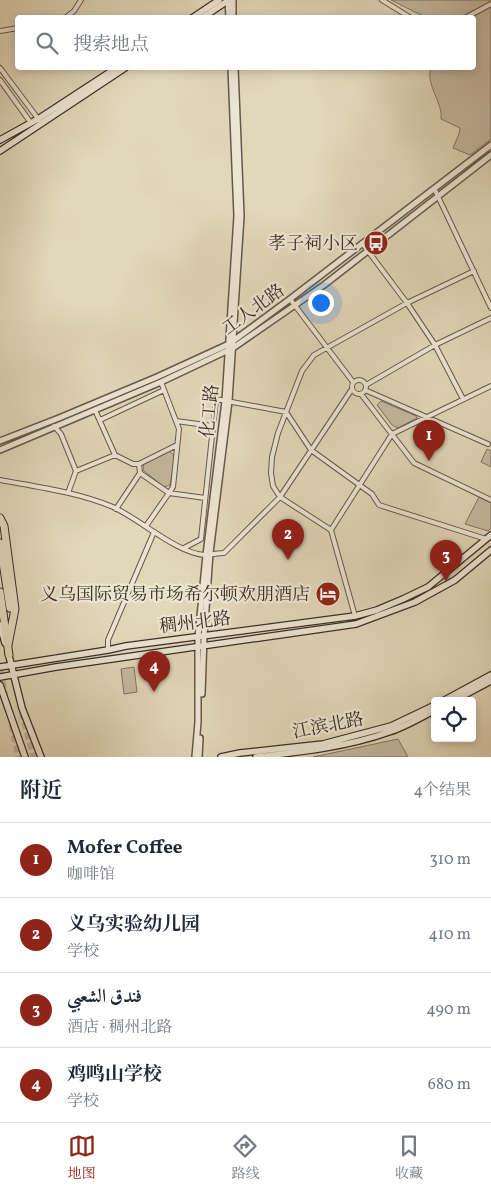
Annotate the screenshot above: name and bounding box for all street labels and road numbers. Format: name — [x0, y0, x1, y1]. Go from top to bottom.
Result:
street label: 工人北路 — [217, 279, 290, 341]
street label: 化工路 — [195, 383, 226, 439]
street label: 稠州北路 — [158, 607, 232, 640]
street label: 江滨北路 — [291, 707, 366, 746]

